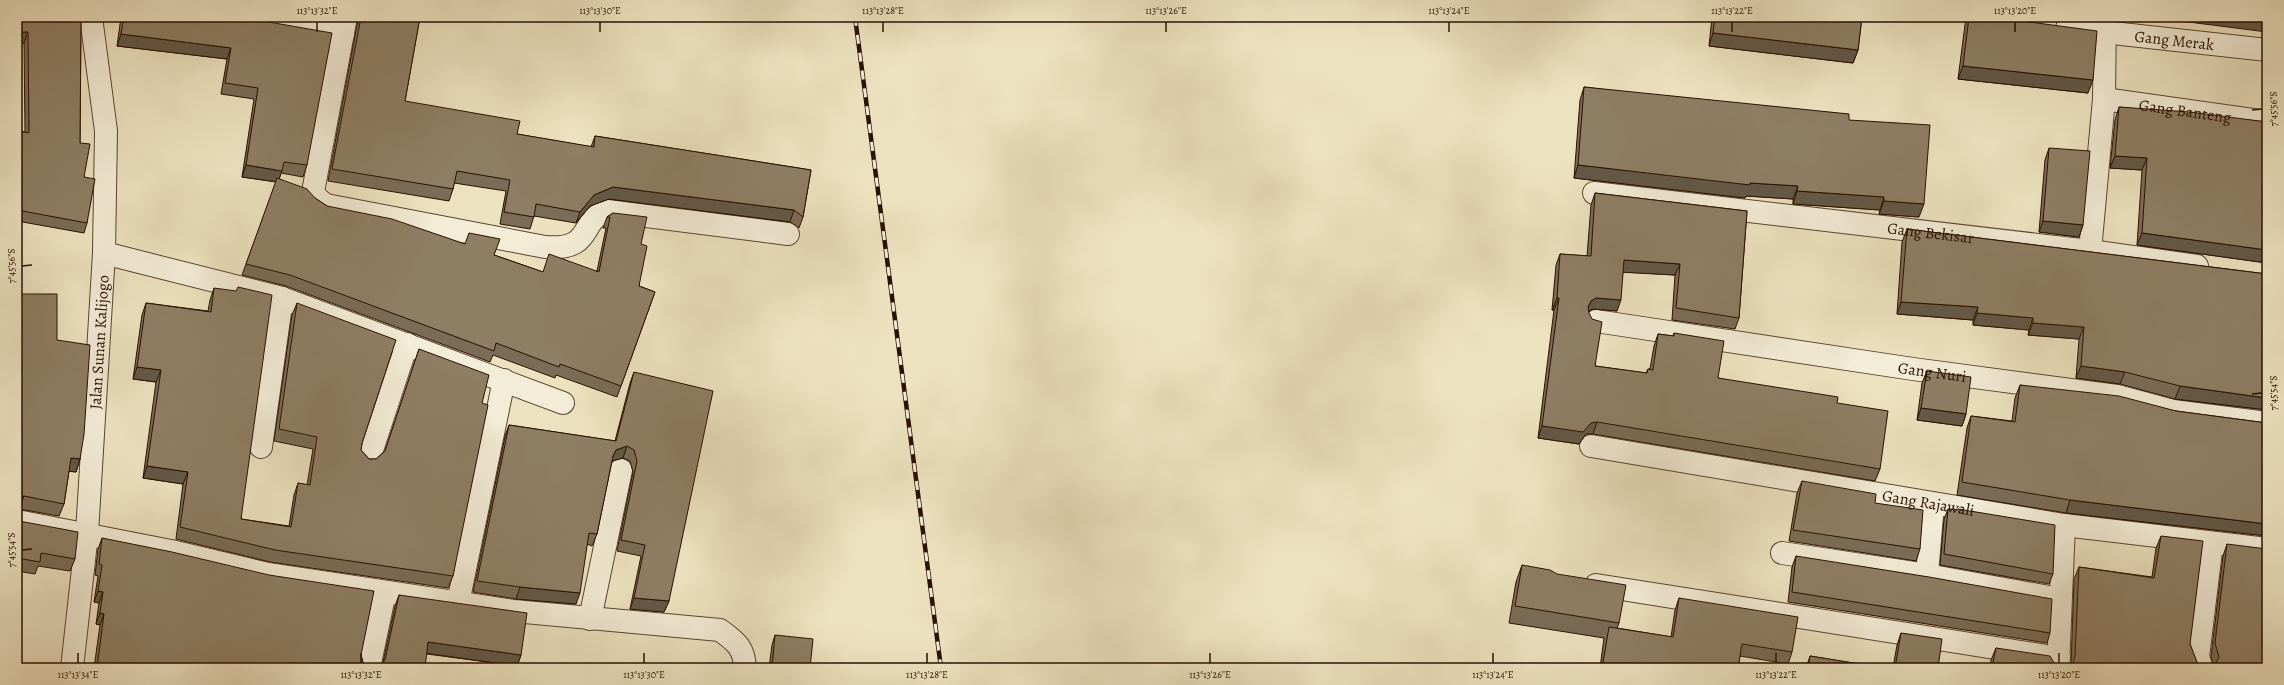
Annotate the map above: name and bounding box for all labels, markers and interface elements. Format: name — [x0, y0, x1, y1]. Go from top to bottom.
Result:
text: 113°13'32"E — [296, 4, 338, 17]
text: 113°13'30"E — [579, 4, 621, 17]
text: 113°13'28"E — [862, 4, 904, 17]
text: 113°13'26"E — [1145, 4, 1187, 17]
text: 113°13'24"E — [1428, 4, 1470, 17]
text: 113°13'22"E — [1711, 4, 1753, 17]
text: 113°13'20"E — [1994, 4, 2036, 17]
street label: Gang Merak — [2133, 26, 2215, 56]
text: 7°45'56"S — [2267, 91, 2280, 127]
street label: Gang Banteng — [2137, 94, 2233, 129]
street label: Gang Bekisar — [1886, 217, 1975, 249]
text: 7°45'56"S — [5, 248, 18, 284]
street label: Jalan Sunan Kalijogo — [85, 274, 115, 410]
street label: Gang Nuri — [1896, 357, 1968, 388]
text: 7°45'54"S — [2267, 376, 2280, 410]
street label: Gang Rajawali — [1880, 485, 1976, 522]
text: 7°45'54"S — [5, 533, 18, 567]
text: 113°13'34"E — [58, 668, 99, 681]
text: 113°13'32"E — [340, 668, 382, 681]
text: 113°13'30"E — [623, 668, 665, 681]
text: 113°13'28"E — [906, 668, 948, 681]
text: 113°13'26"E — [1189, 668, 1231, 681]
text: 113°13'24"E — [1472, 668, 1514, 681]
text: 113°13'22"E — [1755, 668, 1797, 681]
text: 113°13'20"E — [2038, 668, 2080, 681]

